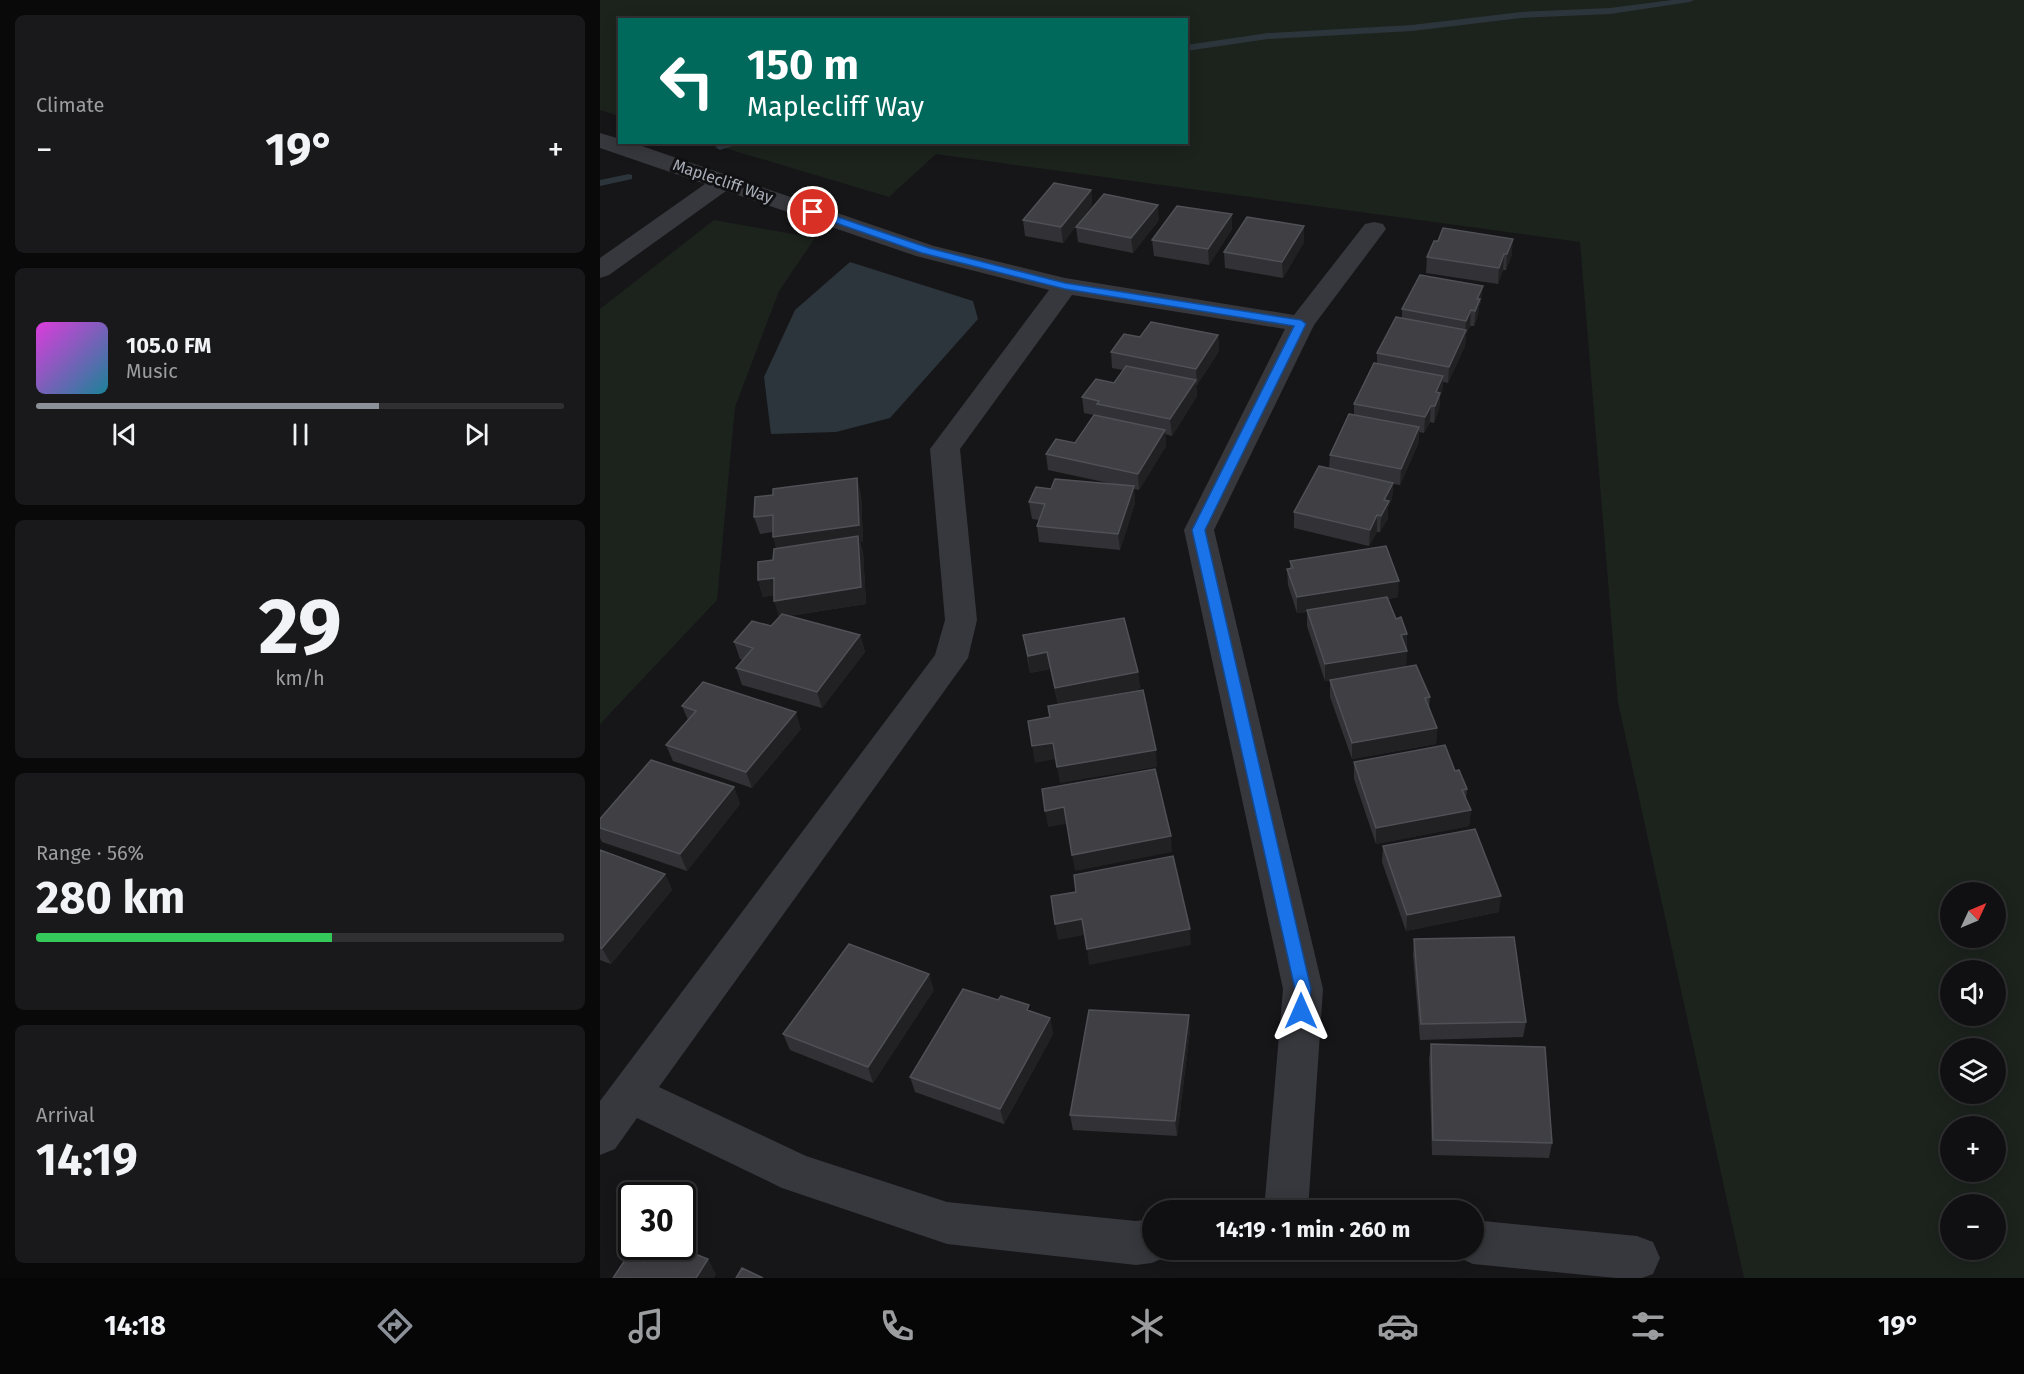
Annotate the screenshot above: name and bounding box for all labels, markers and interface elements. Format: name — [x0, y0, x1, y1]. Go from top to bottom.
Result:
text: 150 m — [747, 40, 859, 90]
icon: left — [648, 42, 726, 120]
text: Maplecliff Way — [747, 91, 924, 123]
text: Climate — [36, 93, 104, 117]
text: 19° — [265, 123, 335, 177]
text: − — [36, 130, 53, 170]
text: + — [548, 130, 564, 170]
street label: Maplecliff Way — [670, 155, 776, 207]
pin — [787, 186, 838, 237]
icon: arrive — [796, 195, 829, 228]
text: 105.0 FM — [126, 332, 211, 359]
text: Music — [126, 359, 178, 383]
icon: previous — [108, 418, 141, 451]
icon: pause — [284, 418, 317, 451]
icon: next — [460, 418, 493, 451]
text: 29 — [258, 580, 342, 674]
text: km/h — [275, 666, 325, 690]
text: Range · 56% — [36, 841, 144, 865]
text: 280 km — [36, 871, 185, 925]
north arrow — [1940, 882, 2006, 948]
map controls — [1940, 882, 2006, 1260]
button: sound — [1940, 960, 2006, 1026]
position arrow — [1269, 979, 1333, 1043]
button: layers — [1940, 1038, 2006, 1104]
text: Arrival — [36, 1103, 95, 1127]
button: + — [1940, 1116, 2006, 1182]
text: 14:19 — [36, 1133, 138, 1187]
speed limit sign: 30 — [618, 1182, 696, 1260]
button: − — [1940, 1194, 2006, 1260]
text: 14:19 · 1 min · 260 m — [1216, 1216, 1410, 1243]
icon: directions — [374, 1305, 416, 1347]
icon: music — [625, 1305, 667, 1347]
icon: phone — [876, 1305, 918, 1347]
icon: climate — [1126, 1305, 1168, 1347]
icon: car — [1377, 1305, 1419, 1347]
icon: filters — [1627, 1305, 1669, 1347]
text: 14:18 — [104, 1310, 166, 1342]
text: 19° — [1878, 1310, 1920, 1342]

